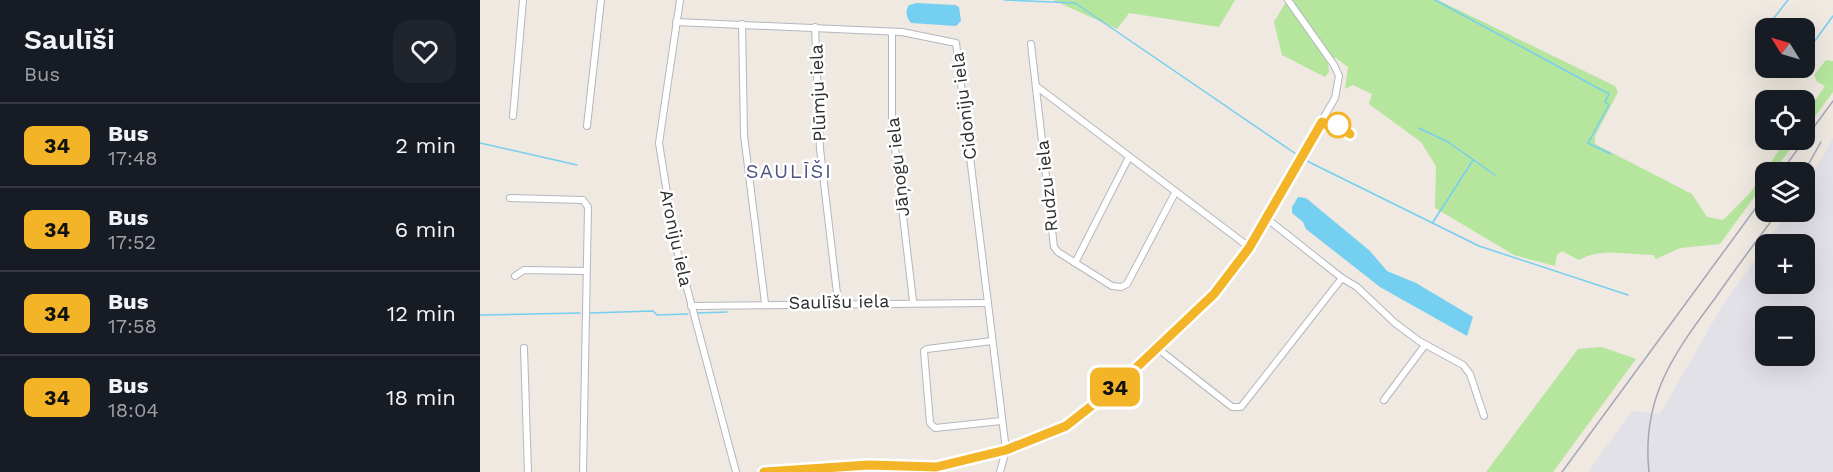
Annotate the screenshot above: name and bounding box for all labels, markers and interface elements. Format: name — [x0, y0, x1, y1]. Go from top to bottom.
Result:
north arrow — [1755, 18, 1815, 78]
map controls — [1755, 18, 1815, 366]
button: heart — [393, 20, 456, 83]
text: Saulīši — [24, 23, 115, 56]
street label: Plūmju iela — [805, 44, 830, 142]
street label: Cidoniju iela — [946, 51, 981, 161]
text: Bus — [24, 62, 60, 86]
button: locate — [1755, 90, 1815, 150]
unlabelled marker — [1325, 112, 1351, 138]
street label: Jāņogu iela — [882, 116, 913, 218]
text: Bus — [108, 121, 148, 146]
text: 34 — [44, 133, 70, 158]
text: 2 min — [395, 133, 456, 158]
street label: Rudzu iela — [1031, 139, 1062, 233]
text: 17:48 — [108, 146, 157, 170]
district label: SAULĪŠI — [746, 159, 832, 183]
button: layers — [1755, 162, 1815, 222]
street label: Aroniju iela — [656, 188, 697, 288]
text: Bus — [108, 205, 148, 230]
text: 34 — [44, 217, 70, 242]
text: 6 min — [395, 217, 456, 242]
text: 17:52 — [108, 230, 156, 254]
button: + — [1755, 234, 1815, 294]
text: Bus — [108, 289, 148, 314]
street label: Saulīšu iela — [789, 290, 889, 313]
text: 34 — [44, 301, 70, 326]
text: 12 min — [387, 301, 456, 326]
button: − — [1755, 306, 1815, 366]
text: 17:58 — [108, 314, 157, 338]
line badge: 34 — [1088, 368, 1142, 406]
text: Bus — [108, 373, 148, 398]
text: 34 — [1102, 375, 1128, 400]
text: 34 — [44, 385, 70, 410]
text: 18 min — [386, 385, 456, 410]
text: 18:04 — [108, 398, 159, 422]

